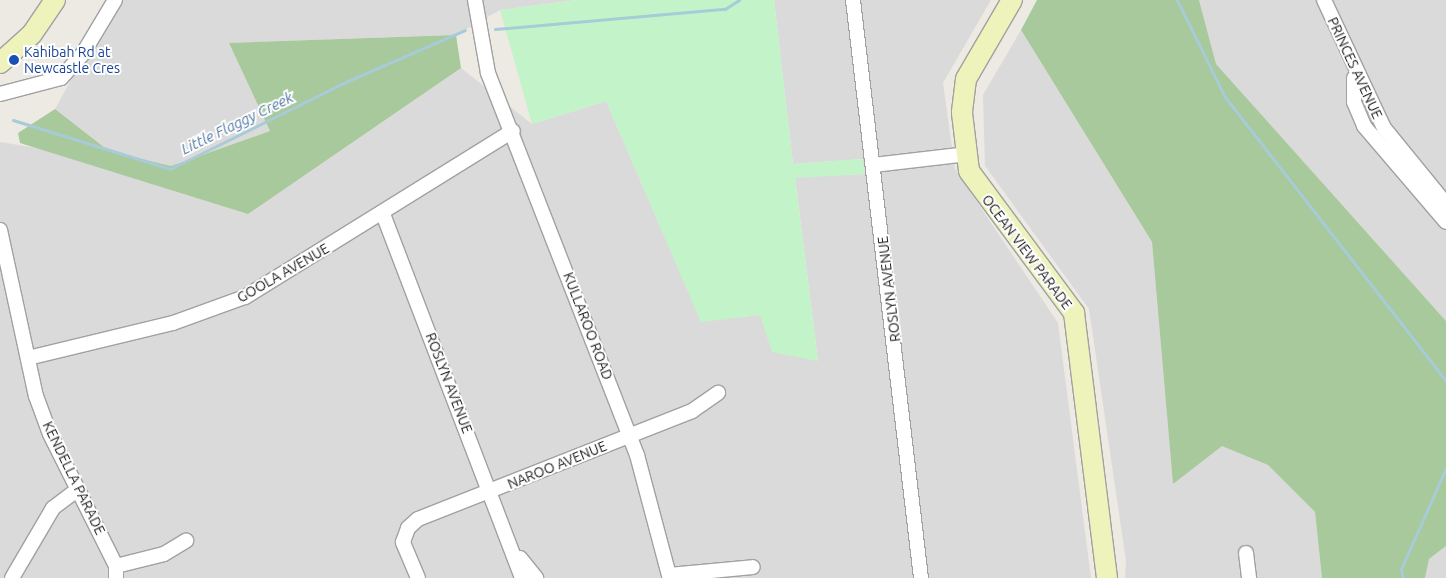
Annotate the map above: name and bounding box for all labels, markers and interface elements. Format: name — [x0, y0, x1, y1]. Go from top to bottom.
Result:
street label: PRINCES AVENUE — [1324, 15, 1386, 121]
place label: Kahibah Rd at Newcastle Cres — [24, 44, 120, 76]
marker: Kahibah Rd at Newcastle Cres — [8, 54, 20, 66]
water label: Little Flaggy Creek — [178, 88, 296, 158]
street label: OCEAN VIEW PARADE — [978, 191, 1076, 313]
street label: ROSLYN AVENUE — [874, 235, 904, 343]
street label: GOOLA AVENUE — [234, 240, 332, 306]
street label: KULLAROO ROAD — [560, 270, 616, 382]
street label: ROSLYN AVENUE — [422, 330, 476, 436]
street label: KENDELLA PARADE — [39, 419, 109, 537]
street label: NAROO AVENUE — [505, 437, 609, 493]

